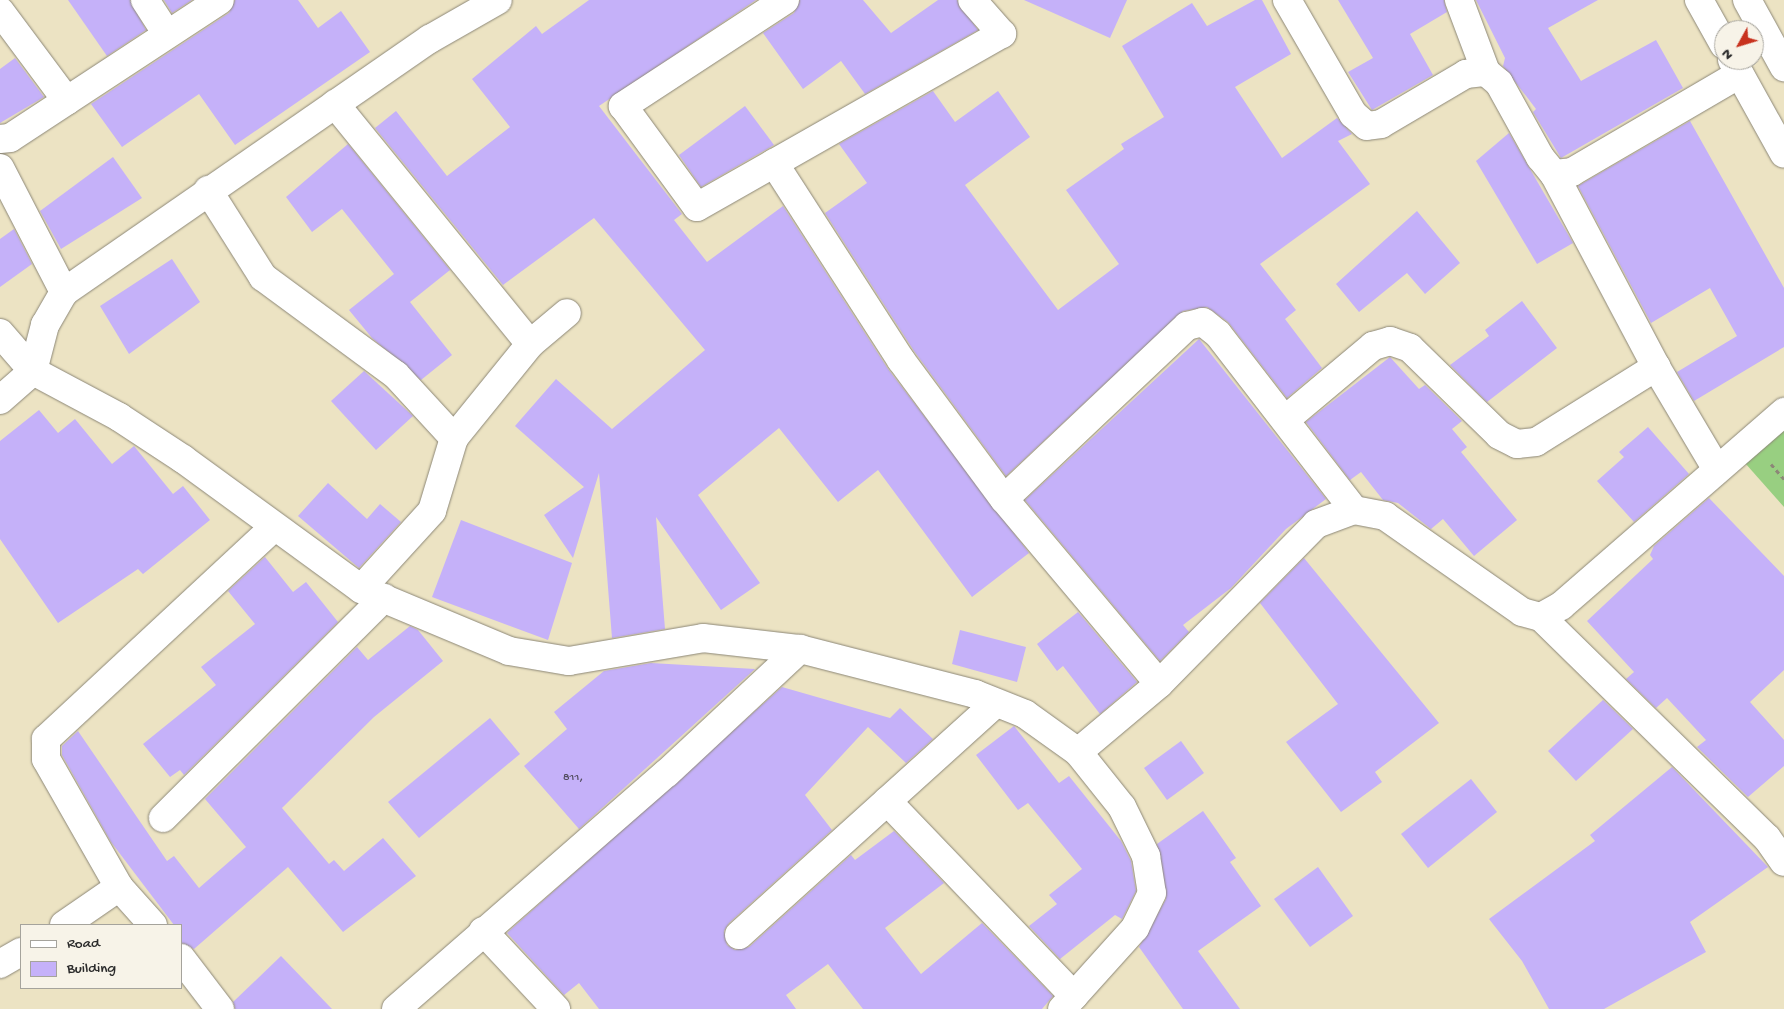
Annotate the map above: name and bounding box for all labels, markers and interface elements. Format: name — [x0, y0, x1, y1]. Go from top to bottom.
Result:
north arrow — [1714, 20, 1764, 70]
text: N — [1718, 45, 1737, 63]
house number: 811, — [563, 772, 583, 786]
legend — [20, 924, 182, 989]
text: Road — [67, 935, 100, 953]
text: Building — [67, 960, 116, 978]

